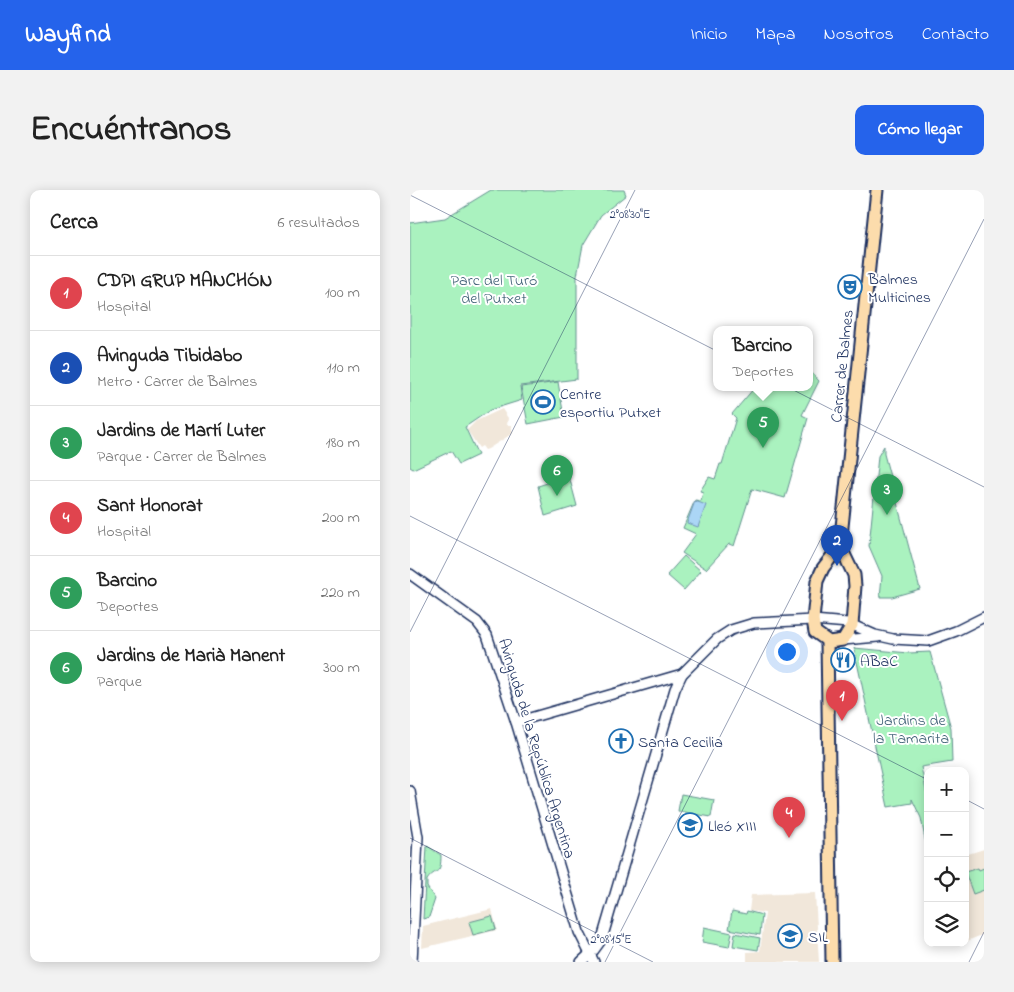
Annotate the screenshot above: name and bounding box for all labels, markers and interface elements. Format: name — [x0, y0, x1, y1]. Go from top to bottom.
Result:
text: Wayfind — [25, 18, 111, 53]
text: Inicio — [690, 22, 727, 48]
text: Mapa — [755, 22, 796, 48]
text: Nosotros — [824, 22, 894, 48]
text: Contacto — [922, 22, 989, 48]
text: Encuéntranos — [30, 105, 232, 156]
button: Cómo llegar — [855, 105, 984, 155]
text: 2°08'30"E — [610, 206, 650, 224]
text: Cerca — [50, 208, 98, 238]
text: 6 resultados — [277, 211, 360, 235]
text: CDPI GRUP MANCHÓN — [97, 268, 272, 295]
place label: Balmes Multicines — [867, 268, 931, 310]
park label: Parc del Turó del Putxet — [451, 269, 537, 311]
theatre icon: Balmes Multicines — [837, 274, 863, 300]
text: 1 — [63, 281, 69, 305]
text: 100 m — [325, 281, 360, 305]
text: Hospital — [97, 295, 151, 319]
street label: Carrer de Balmes — [825, 309, 861, 424]
popup — [713, 326, 813, 391]
text: Barcino — [732, 333, 792, 360]
text: Avinguda Tibidabo — [97, 343, 242, 370]
text: 2 — [62, 356, 70, 380]
text: 110 m — [326, 356, 360, 380]
text: Deportes — [732, 360, 794, 384]
text: Metro · Carrer de Balmes — [97, 370, 257, 394]
place label: Centre esportiu Putxet — [560, 383, 662, 425]
sports icon: Centre esportiu Putxet — [530, 389, 556, 415]
pin: 5 — [747, 407, 779, 448]
text: Jardins de Martí Luter — [97, 418, 265, 445]
text: 3 — [63, 431, 69, 455]
text: 180 m — [326, 431, 360, 455]
text: Parque · Carrer de Balmes — [97, 445, 267, 469]
pin: 6 — [541, 455, 573, 496]
pin: 3 — [871, 474, 903, 515]
text: Sant Honorat — [97, 493, 203, 520]
text: 4 — [63, 506, 69, 530]
text: 200 m — [322, 506, 360, 530]
text: Hospital — [97, 520, 151, 544]
pin: 2 — [821, 525, 853, 566]
text: Barcino — [97, 568, 157, 595]
text: 5 — [61, 581, 71, 605]
text: 220 m — [321, 581, 360, 605]
text: Deportes — [97, 595, 159, 619]
street label: Avinguda de la República Argentina — [491, 635, 581, 862]
your location — [774, 639, 800, 665]
text: Jardins de Marià Manent — [97, 643, 285, 670]
restaurant icon: ABaC — [830, 647, 856, 673]
place label: ABaC — [860, 650, 898, 674]
text: 6 — [62, 656, 70, 680]
text: 300 m — [323, 656, 360, 680]
text: Parque — [97, 670, 142, 694]
pin: 1 — [826, 680, 858, 721]
park label: Jardins de la Tamarita — [873, 709, 949, 751]
church icon: Santa Cecilia — [608, 728, 634, 754]
place label: Santa Cecilia — [638, 731, 723, 755]
map controls — [924, 767, 969, 947]
button: + — [924, 767, 969, 812]
pin: 4 — [773, 797, 805, 838]
school or university icon: Lleó XIII — [677, 812, 703, 838]
button: − — [924, 812, 969, 857]
place label: Lleó XIII — [708, 815, 757, 839]
button: locate — [924, 857, 969, 902]
button: layers — [924, 902, 969, 947]
school or university icon: SIL — [777, 923, 803, 949]
place label: SIL — [808, 926, 828, 950]
text: 2°08'15"E — [591, 931, 631, 949]

